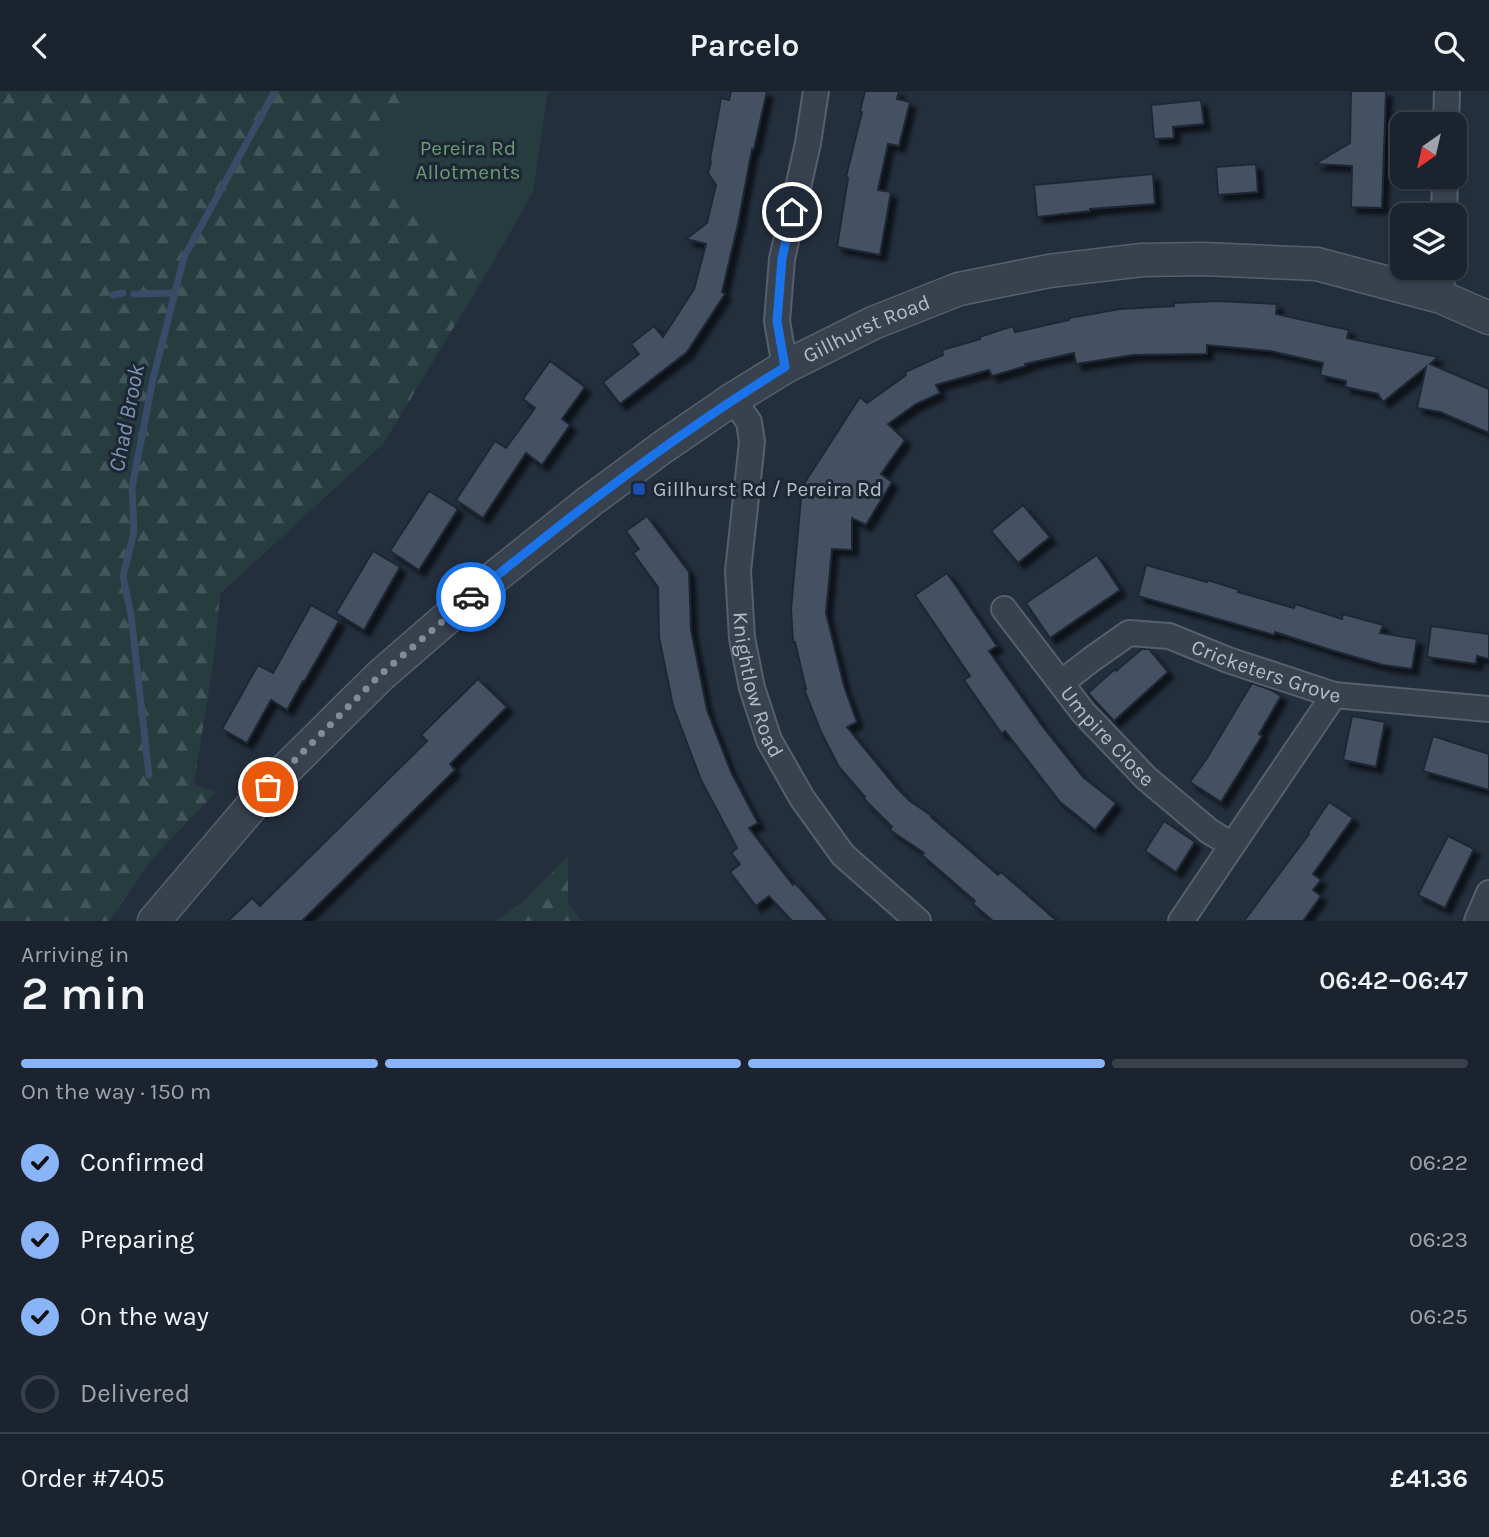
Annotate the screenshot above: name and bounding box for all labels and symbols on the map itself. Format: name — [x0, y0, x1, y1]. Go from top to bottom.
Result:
north arrow — [1390, 112, 1466, 189]
park label: Pereira Rd Allotments — [415, 136, 521, 184]
pin — [762, 182, 822, 242]
street label: Gillhurst Road — [799, 290, 933, 368]
water label: Chad Brook — [103, 362, 150, 474]
place label: Gillhurst Rd / Pereira Rd — [653, 477, 882, 501]
marker: Gillhurst Rd / Pereira Rd — [631, 481, 647, 497]
courier — [436, 562, 506, 632]
street label: Knightlow Road — [728, 611, 788, 762]
street label: Cricketers Grove — [1188, 634, 1341, 708]
street label: Umpire Close — [1056, 681, 1159, 791]
pin — [238, 757, 298, 817]

